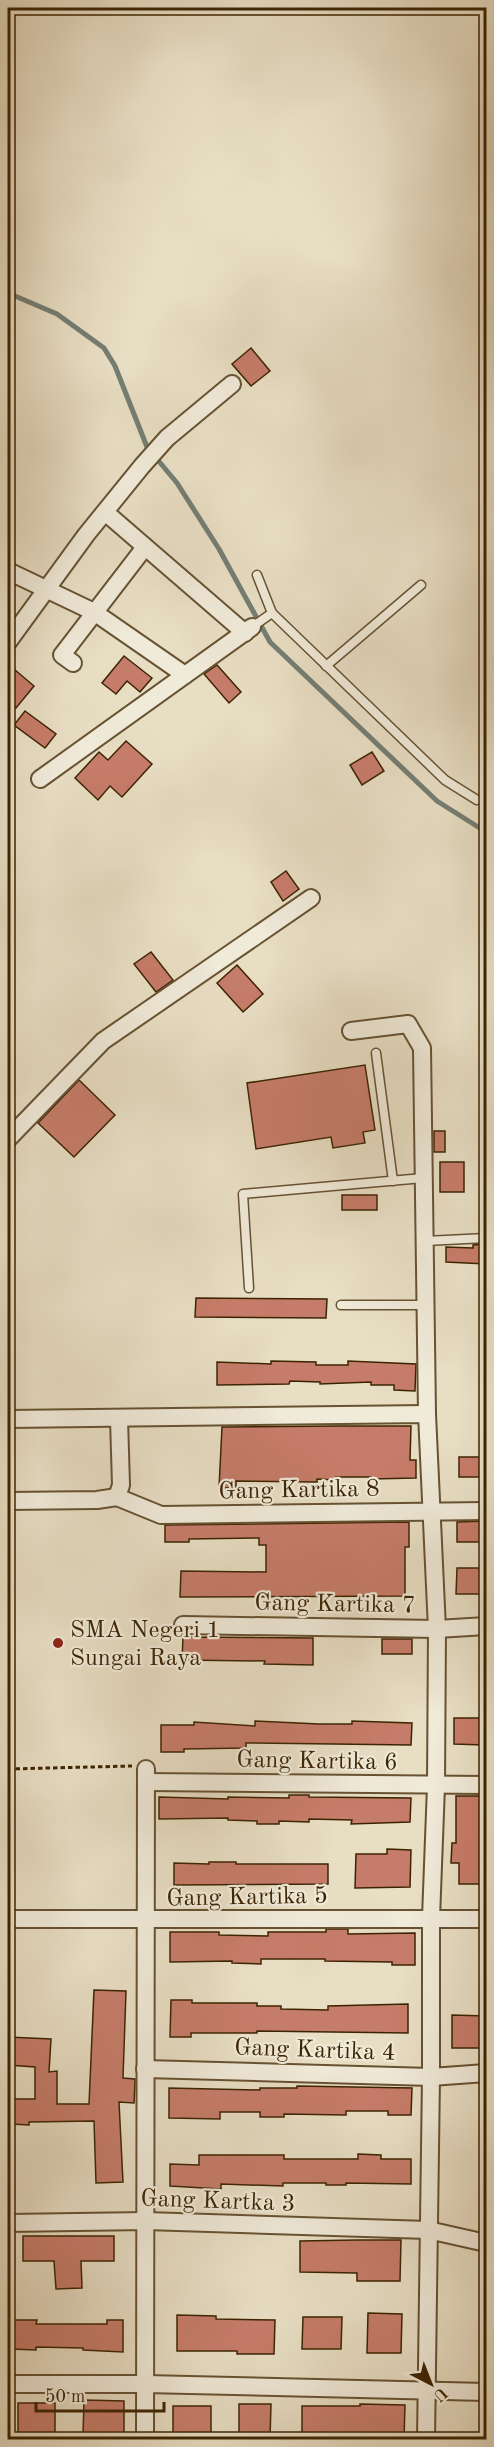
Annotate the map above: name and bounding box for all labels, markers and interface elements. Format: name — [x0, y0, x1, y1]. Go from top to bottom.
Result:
street label: Gang Kartika 8 — [218, 1478, 380, 1504]
street label: Gang Kartika 7 — [254, 1592, 416, 1618]
place label: SMA Negeri 1 Sungai Raya — [70, 1619, 221, 1671]
marker: SMA Negeri 1 Sungai Raya — [51, 1636, 65, 1650]
street label: Gang Kartika 6 — [236, 1749, 398, 1775]
street label: Gang Kartika 5 — [166, 1885, 328, 1911]
street label: Gang Kartika 4 — [234, 2036, 396, 2066]
street label: Gang Kartka 3 — [140, 2187, 296, 2217]
north arrow — [401, 2354, 461, 2414]
scale bar — [36, 2375, 164, 2413]
text: U — [429, 2383, 450, 2404]
text: 50 m — [45, 2388, 85, 2406]

